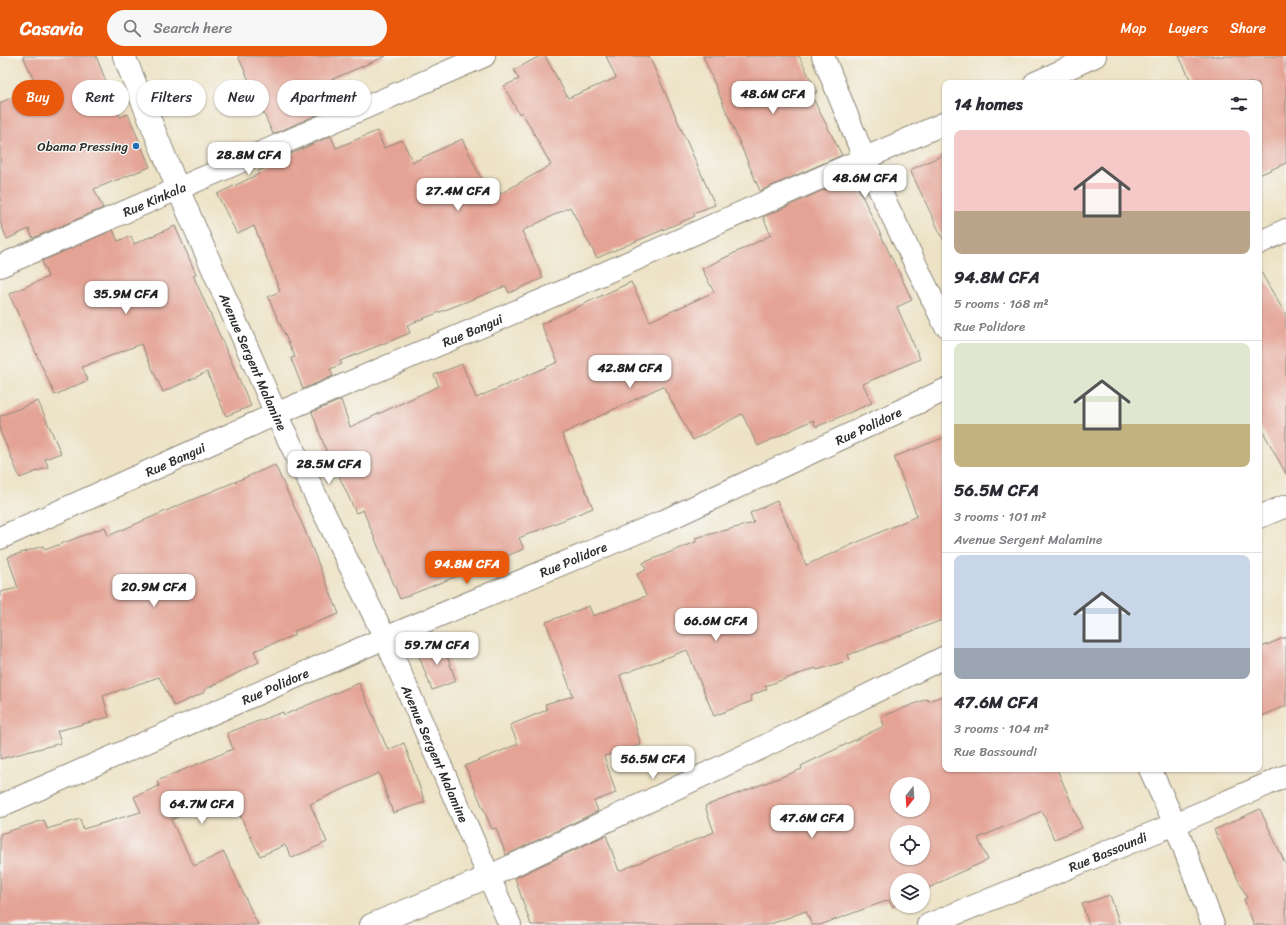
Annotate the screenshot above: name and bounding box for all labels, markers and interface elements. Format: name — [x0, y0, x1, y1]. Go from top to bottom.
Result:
search box — [107, 10, 387, 46]
text: Casavia — [20, 12, 83, 45]
text: Search here — [153, 15, 232, 41]
text: Map — [1121, 16, 1146, 41]
text: Layers — [1168, 16, 1208, 41]
text: Share — [1230, 16, 1266, 41]
icon: search — [121, 17, 143, 39]
chip: Buy — [12, 80, 64, 116]
chip: Rent — [72, 80, 129, 116]
chip: Filters — [137, 80, 206, 116]
chip: New — [214, 80, 269, 116]
chip: Apartment — [277, 80, 371, 116]
pin: 48.6M CFA — [727, 81, 819, 115]
text: 48.6M CFA — [741, 82, 806, 105]
text: 14 homes — [954, 89, 1023, 119]
icon: filters — [1228, 93, 1250, 115]
place label: Obama Pressing — [37, 135, 128, 158]
marker: Obama Pressing — [131, 141, 141, 151]
pin: 28.8M CFA — [203, 142, 295, 176]
text: 28.8M CFA — [217, 143, 281, 166]
icon: home — [1066, 156, 1138, 228]
pin: 48.6M CFA — [819, 165, 911, 199]
text: 48.6M CFA — [833, 166, 898, 189]
street label: Rue Kinkala — [119, 175, 190, 224]
pin: 27.4M CFA — [412, 178, 504, 212]
text: 27.4M CFA — [426, 179, 490, 202]
text: 94.8M CFA — [954, 262, 1040, 292]
pin: 35.9M CFA — [80, 281, 172, 315]
text: 35.9M CFA — [94, 282, 158, 305]
street label: Avenue Sergent Malamine — [212, 288, 293, 435]
text: 5 rooms · 168 m² — [954, 292, 1049, 315]
street label: Rue Bangui — [439, 307, 507, 354]
text: Rue Polidore — [954, 315, 1025, 338]
pin: 42.8M CFA — [584, 355, 676, 389]
text: 42.8M CFA — [597, 356, 663, 379]
icon: home — [1066, 369, 1138, 441]
street label: Rue Polidore — [831, 401, 906, 452]
street label: Rue Bangui — [141, 436, 210, 483]
pin: 28.5M CFA — [283, 451, 375, 485]
text: 28.5M CFA — [297, 452, 361, 475]
text: 56.5M CFA — [954, 475, 1039, 505]
text: 3 rooms · 101 m² — [954, 505, 1046, 528]
text: Avenue Sergent Malamine — [954, 528, 1102, 551]
street label: Rue Polidore — [536, 535, 611, 584]
pin: 94.8M CFA — [421, 551, 513, 585]
text: 94.8M CFA — [434, 552, 500, 575]
pin: 20.9M CFA — [108, 574, 200, 608]
text: 20.9M CFA — [121, 575, 187, 598]
icon: home — [1066, 581, 1138, 653]
pin: 66.6M CFA — [670, 608, 762, 642]
text: 66.6M CFA — [684, 609, 748, 632]
pin: 59.7M CFA — [391, 632, 483, 666]
text: 59.7M CFA — [405, 633, 470, 656]
street label: Rue Polidore — [238, 662, 312, 711]
street label: Avenue Sergent Malamine — [394, 680, 475, 826]
text: 47.6M CFA — [954, 687, 1038, 717]
text: 3 rooms · 104 m² — [954, 717, 1049, 740]
text: Rue Bassoundi — [954, 740, 1037, 763]
pin: 56.5M CFA — [607, 746, 699, 780]
text: 56.5M CFA — [621, 747, 685, 770]
north arrow — [890, 777, 930, 817]
map controls — [890, 777, 930, 913]
pin: 64.7M CFA — [156, 791, 248, 825]
text: 64.7M CFA — [170, 792, 234, 815]
pin: 47.6M CFA — [766, 805, 858, 839]
text: 47.6M CFA — [780, 806, 844, 829]
button: locate — [890, 825, 930, 865]
street label: Rue Bassoundi — [1065, 826, 1151, 878]
button: layers — [890, 873, 930, 913]

